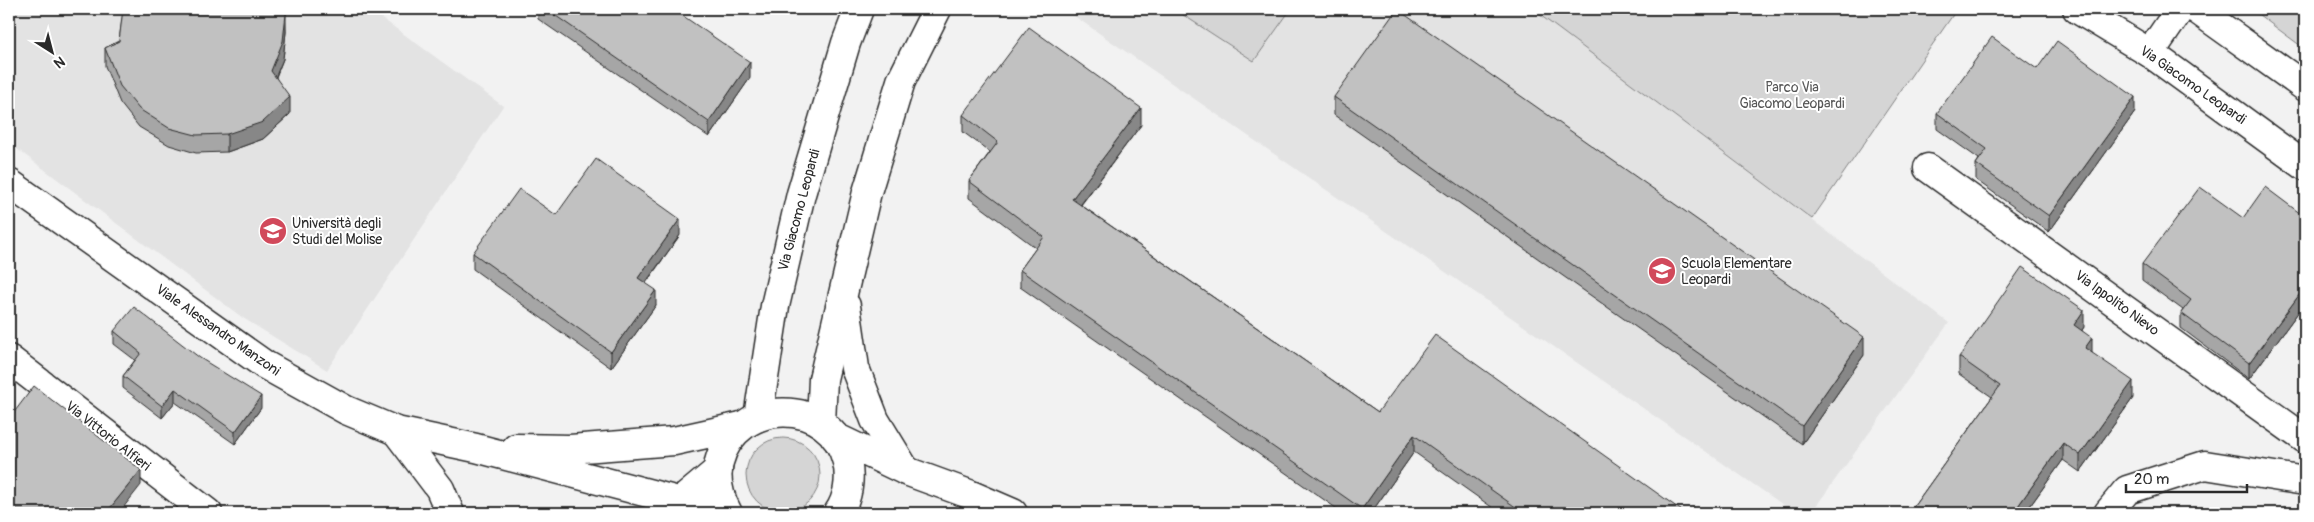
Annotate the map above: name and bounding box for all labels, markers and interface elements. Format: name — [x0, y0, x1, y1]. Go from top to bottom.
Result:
north arrow — [28, 28, 78, 78]
street label: Via Giacomo Leopardi — [2137, 42, 2250, 128]
text: N — [51, 52, 68, 72]
park label: Parco Via Giacomo Leopardi — [1739, 79, 1845, 112]
street label: Via Giacomo Leopardi — [775, 147, 824, 273]
place label: Università degli Studi del Molise — [292, 215, 382, 248]
school or university icon: Università degli Studi del Molise — [258, 216, 288, 246]
place label: Scuola Elementare Leopardi — [1681, 255, 1792, 288]
school or university icon: Scuola Elementare Leopardi — [1647, 256, 1677, 286]
street label: Via Ippolito Nievo — [2072, 267, 2163, 339]
street label: Viale Alessandro Manzoni — [153, 281, 284, 380]
street label: Via Vittorio Alfieri — [62, 398, 154, 475]
scale bar — [2126, 462, 2248, 494]
text: 20 m — [2134, 470, 2169, 489]

